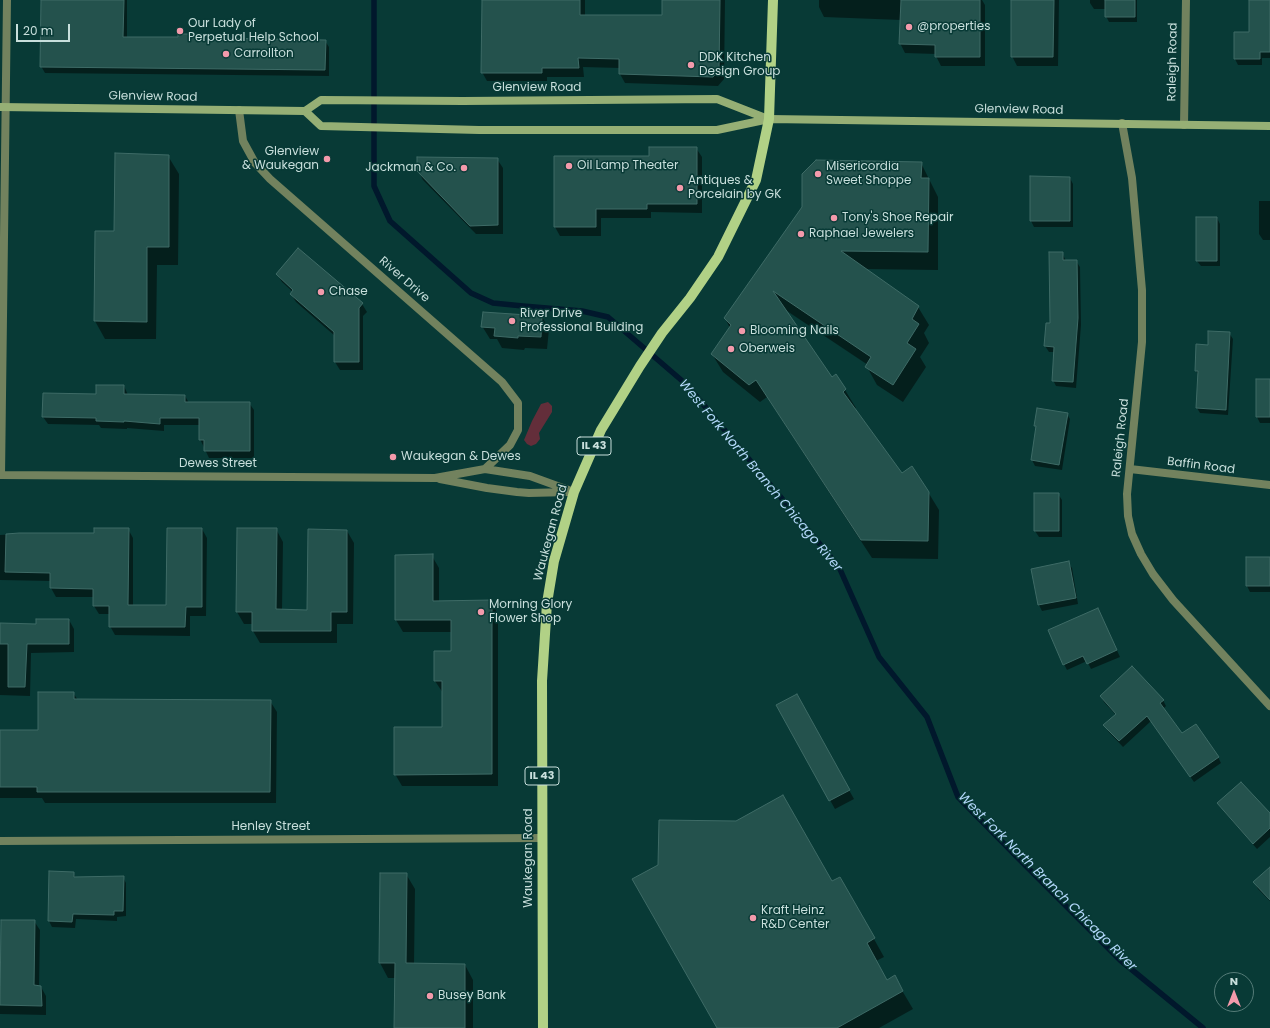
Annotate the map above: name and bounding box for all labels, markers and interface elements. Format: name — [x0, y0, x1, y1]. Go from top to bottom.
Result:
scale bar — [18, 16, 72, 42]
place label: Our Lady of Perpetual Help School — [188, 17, 319, 45]
place label: @properties — [917, 20, 990, 34]
text: 20 m — [23, 22, 53, 39]
marker: @properties — [904, 22, 914, 32]
street label: Raleigh Road — [1165, 22, 1181, 102]
marker: Our Lady of Perpetual Help School — [175, 26, 185, 36]
place label: Carrollton — [234, 47, 294, 61]
marker: Carrollton — [221, 49, 231, 59]
place label: DDK Kitchen Design Group — [699, 51, 780, 79]
marker: DDK Kitchen Design Group — [686, 60, 696, 70]
street label: Glenview Road — [493, 81, 581, 95]
street label: Glenview Road — [108, 89, 198, 105]
street label: Glenview Road — [974, 102, 1064, 118]
place label: Glenview & Waukegan — [242, 145, 319, 173]
marker: Glenview & Waukegan — [322, 154, 332, 164]
place label: Oil Lamp Theater — [577, 159, 679, 173]
place label: Misericordia Sweet Shoppe — [826, 160, 911, 188]
place label: Jackman & Co. — [365, 161, 456, 175]
marker: Oil Lamp Theater — [564, 161, 574, 171]
marker: Jackman & Co. — [459, 163, 469, 173]
marker: Misericordia Sweet Shoppe — [813, 169, 823, 179]
place label: Antiques & Porcelain by GK — [688, 174, 781, 202]
marker: Antiques & Porcelain by GK — [675, 183, 685, 193]
place label: Tony's Shoe Repair — [842, 211, 953, 225]
marker: Tony's Shoe Repair — [829, 213, 839, 223]
place label: Raphael Jewelers — [809, 227, 914, 241]
marker: Raphael Jewelers — [796, 229, 806, 239]
street label: River Drive — [376, 254, 432, 306]
place label: Chase — [329, 285, 368, 299]
marker: Chase — [316, 287, 326, 297]
place label: River Drive Professional Building — [520, 307, 643, 335]
marker: River Drive Professional Building — [507, 316, 517, 326]
place label: Blooming Nails — [750, 324, 839, 338]
marker: Blooming Nails — [737, 326, 747, 336]
place label: Oberweis — [739, 342, 795, 356]
marker: Oberweis — [726, 344, 736, 354]
water label: West Fork North Branch Chicago River — [675, 377, 845, 575]
street label: Raleigh Road — [1110, 398, 1132, 478]
road number: IL 43 — [577, 437, 611, 455]
place label: Waukegan & Dewes — [401, 450, 521, 464]
marker: Waukegan & Dewes — [388, 452, 398, 462]
street label: Baffin Road — [1166, 455, 1236, 477]
street label: Dewes Street — [179, 457, 257, 471]
street label: Waukegan Road — [531, 483, 571, 583]
place label: Morning Glory Flower Shop — [489, 598, 572, 626]
marker: Morning Glory Flower Shop — [476, 607, 486, 617]
road number: IL 43 — [525, 767, 559, 785]
water label: West Fork North Branch Chicago River — [954, 789, 1140, 975]
street label: Waukegan Road — [522, 808, 536, 908]
street label: Henley Street — [232, 820, 310, 834]
place label: Kraft Heinz R&D Center — [761, 904, 830, 932]
marker: Kraft Heinz R&D Center — [748, 913, 758, 923]
north arrow — [1214, 972, 1254, 1012]
text: N — [1230, 973, 1238, 989]
place label: Busey Bank — [438, 989, 506, 1003]
marker: Busey Bank — [425, 991, 435, 1001]

